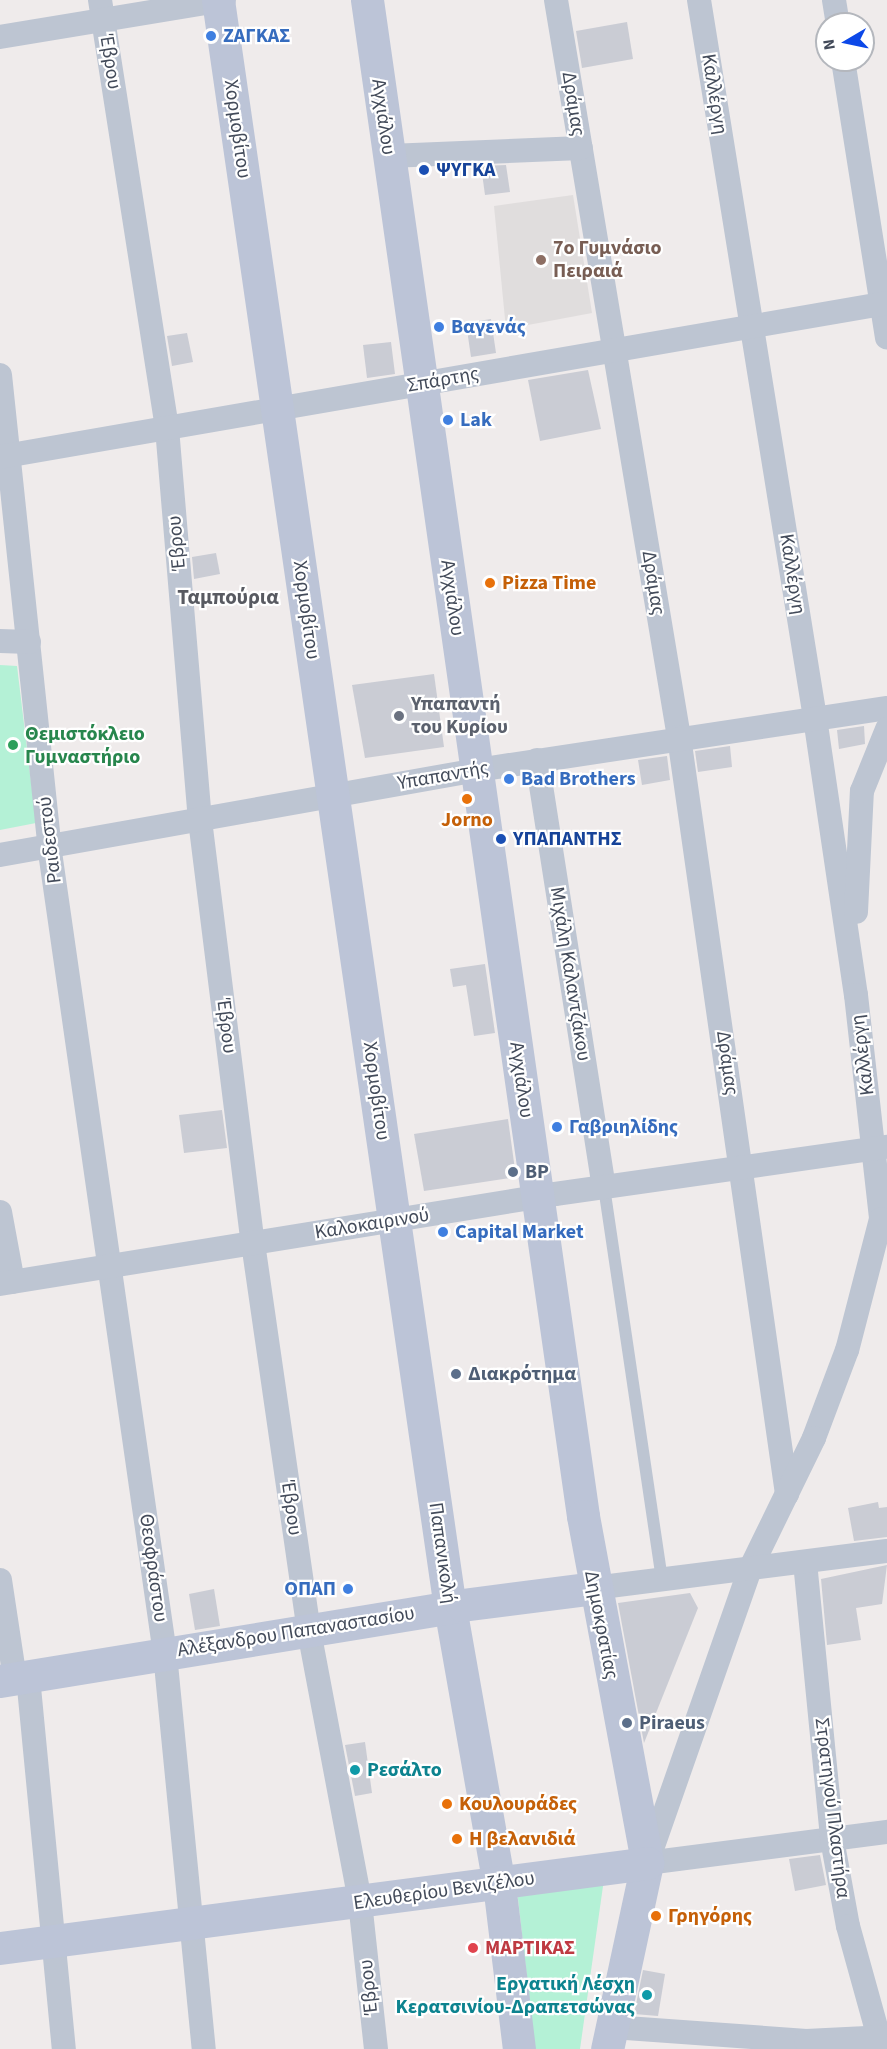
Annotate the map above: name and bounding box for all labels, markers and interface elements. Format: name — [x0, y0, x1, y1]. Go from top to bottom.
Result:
north arrow — [815, 12, 875, 72]
place label: ΖΑΓΚΑΣ — [223, 24, 290, 48]
marker: ΖΑΓΚΑΣ — [204, 29, 218, 43]
street label: Έβρου — [94, 33, 126, 91]
text: N — [818, 38, 841, 51]
street label: Καλλέργη — [696, 52, 732, 136]
street label: Δράμας — [556, 70, 590, 138]
street label: Αγχιάλου — [366, 77, 400, 157]
street label: Χορμοβίτου — [218, 78, 256, 180]
place label: ΨΥΓΚΑ — [436, 158, 495, 182]
marker: ΨΥΓΚΑ — [417, 163, 431, 177]
place label: 7ο Γυμνάσιο Πειραιά — [553, 237, 662, 284]
marker: 7ο Γυμνάσιο Πειραιά — [534, 253, 548, 267]
place label: Βαγενάς — [451, 315, 526, 339]
marker: Βαγενάς — [432, 320, 446, 334]
street label: Σπάρτης — [405, 362, 481, 398]
place label: Lak — [460, 408, 492, 432]
marker: Lak — [441, 413, 455, 427]
street label: Έβρου — [163, 514, 191, 572]
street label: Καλλέργη — [774, 532, 810, 616]
street label: Δράμας — [636, 549, 670, 617]
street label: Αγχιάλου — [435, 558, 469, 638]
street label: Χορμοβίτου — [287, 559, 325, 661]
place label: Pizza Time — [502, 571, 596, 595]
marker: Pizza Time — [483, 576, 497, 590]
district label: Ταμπούρια — [177, 584, 279, 610]
place label: Υπαπαντή του Κυρίου — [411, 692, 508, 739]
marker: Υπαπαντή του Κυρίου — [392, 709, 406, 723]
place label: Θεμιστόκλειο Γυμναστήριο — [25, 722, 145, 769]
marker: Θεμιστόκλειο Γυμναστήριο — [6, 738, 20, 752]
street label: Υπαπαντής — [396, 756, 490, 796]
place label: Bad Brothers — [521, 767, 636, 791]
marker: Bad Brothers — [502, 772, 516, 786]
marker: Jorno — [460, 792, 474, 806]
street label: Ραιδεστού — [33, 795, 67, 885]
place label: Jorno — [441, 808, 493, 832]
place label: ΥΠΑΠΑΝΤΗΣ — [513, 827, 622, 851]
marker: ΥΠΑΠΑΝΤΗΣ — [494, 832, 508, 846]
street label: Μιχάλη Καλαντζάκου — [544, 885, 596, 1063]
street label: Έβρου — [211, 997, 241, 1055]
street label: Καλλέργη — [846, 1013, 880, 1097]
street label: Δράμας — [711, 1029, 743, 1097]
street label: Χορμοβίτου — [357, 1040, 395, 1142]
street label: Αγχιάλου — [504, 1040, 538, 1120]
place label: Γαβριηλίδης — [569, 1115, 678, 1139]
marker: Γαβριηλίδης — [550, 1120, 564, 1134]
place label: BP — [525, 1160, 549, 1184]
marker: BP — [506, 1165, 520, 1179]
street label: Καλοκαιρινού — [313, 1203, 431, 1245]
place label: Capital Market — [455, 1220, 584, 1244]
marker: Capital Market — [436, 1225, 450, 1239]
place label: Διακρότημα — [468, 1362, 576, 1386]
marker: Διακρότημα — [449, 1367, 463, 1381]
street label: Έβρου — [275, 1479, 307, 1537]
street label: Παπανικολή — [423, 1501, 461, 1605]
street label: Θεοφράστου — [134, 1512, 172, 1624]
street label: Δημοκρατίας — [579, 1569, 623, 1681]
place label: ΟΠΑΠ — [284, 1577, 336, 1601]
marker: ΟΠΑΠ — [341, 1582, 355, 1596]
street label: Αλέξανδρου Παπαναστασίου — [176, 1601, 416, 1663]
place label: Piraeus — [639, 1711, 705, 1735]
marker: Piraeus — [620, 1716, 634, 1730]
street label: Στρατηγού Πλαστήρα — [809, 1716, 855, 1900]
place label: Ρεσάλτο — [367, 1758, 442, 1782]
marker: Ρεσάλτο — [348, 1763, 362, 1777]
place label: Κουλουράδες — [459, 1792, 577, 1816]
marker: Κουλουράδες — [440, 1797, 454, 1811]
place label: Η βελανιδιά — [469, 1827, 575, 1851]
marker: Η βελανιδιά — [450, 1832, 464, 1846]
street label: Ελευθερίου Βενιζέλου — [352, 1866, 536, 1916]
place label: Γρηγόρης — [668, 1904, 752, 1928]
marker: Γρηγόρης — [649, 1909, 663, 1923]
place label: ΜΑΡΤΙΚΑΣ — [485, 1936, 575, 1960]
marker: ΜΑΡΤΙΚΑΣ — [466, 1941, 480, 1955]
street label: Έβρου — [354, 1958, 384, 2016]
place label: Εργατική Λέσχη Κερατσινίου-Δραπετσώνας — [396, 1972, 635, 2019]
marker: Εργατική Λέσχη Κερατσινίου-Δραπετσώνας — [640, 1988, 654, 2002]

